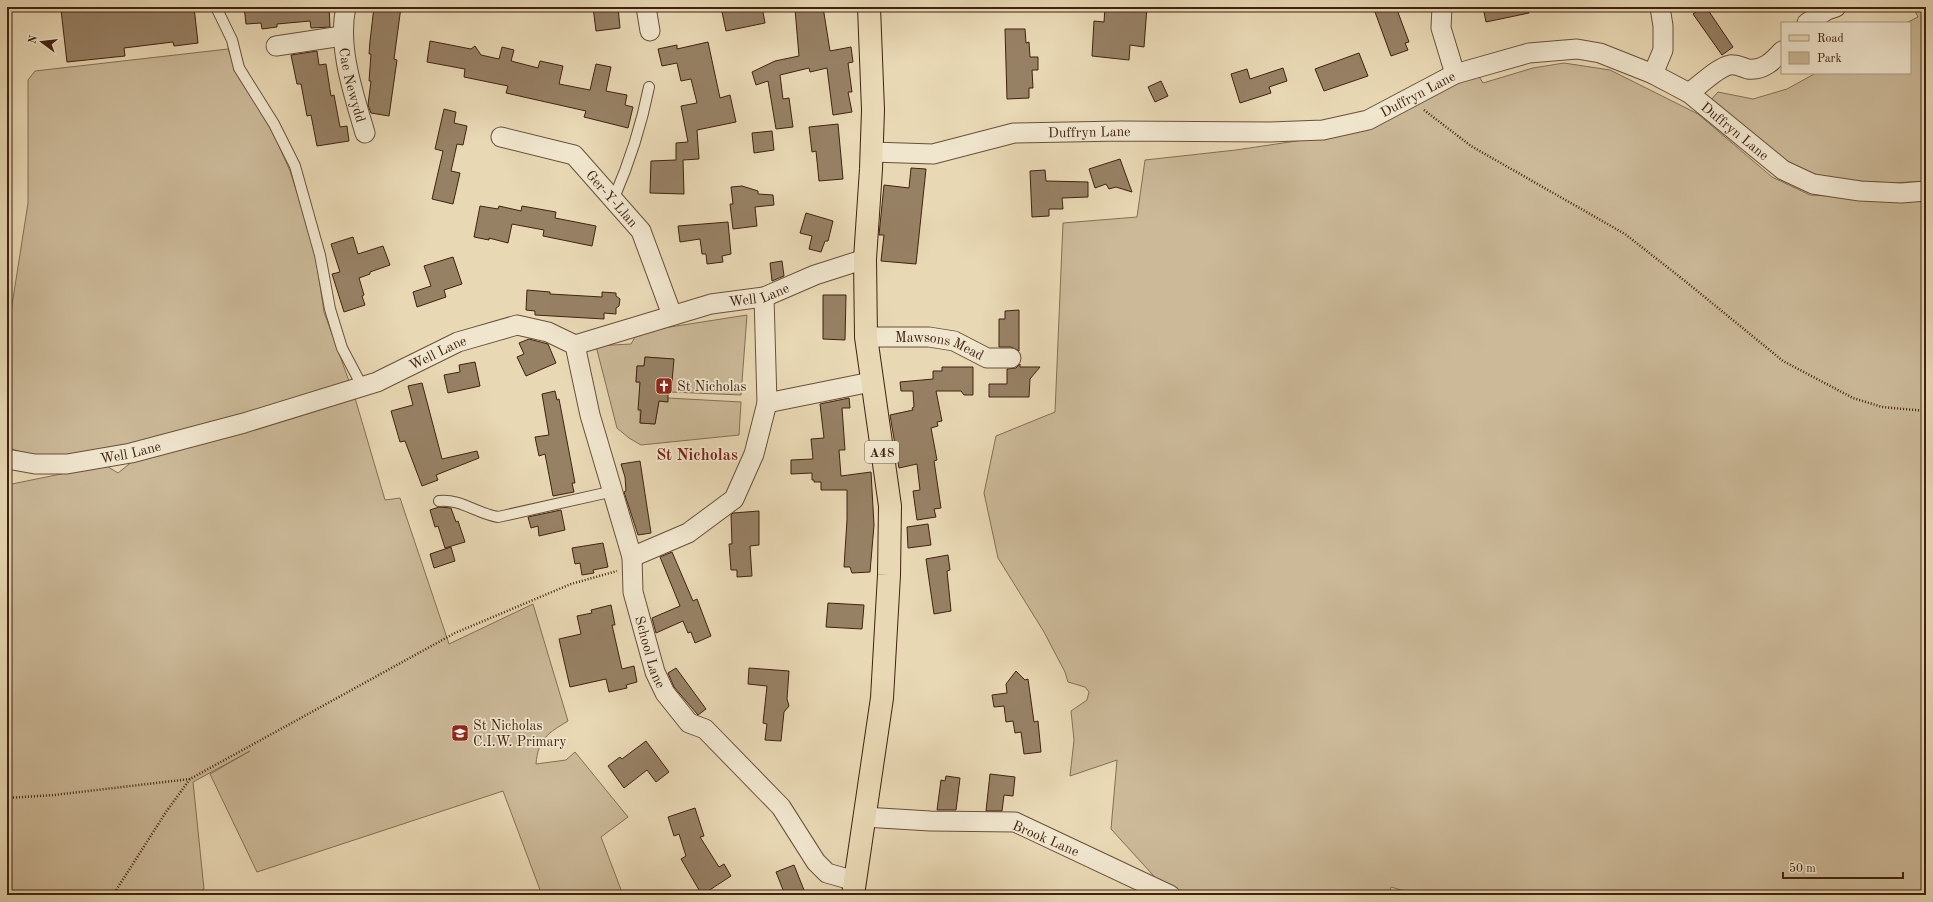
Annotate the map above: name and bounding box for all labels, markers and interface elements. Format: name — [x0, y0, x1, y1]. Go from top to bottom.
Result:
north arrow — [22, 22, 62, 62]
legend — [1781, 22, 1911, 74]
text: Road — [1817, 33, 1844, 45]
text: N — [27, 34, 40, 45]
street label: Cae Newydd — [336, 47, 367, 124]
text: Park — [1817, 53, 1842, 65]
street label: Duffryn Lane — [1378, 69, 1458, 120]
street label: Duffryn Lane — [1698, 100, 1771, 163]
street label: Duffryn Lane — [1048, 125, 1131, 140]
street label: Ger-Y-Llan — [583, 168, 640, 230]
street label: Well Lane — [728, 281, 791, 310]
street label: Mawsons Mead — [895, 331, 986, 363]
street label: Well Lane — [407, 334, 468, 373]
church icon: St Nicholas — [654, 376, 674, 396]
place label: St Nicholas — [677, 380, 747, 394]
street label: Well Lane — [99, 439, 163, 466]
road number: A48 — [865, 441, 899, 463]
district label: St Nicholas — [656, 448, 738, 464]
street label: School Lane — [632, 615, 668, 690]
place label: St Nicholas C.I.W. Primary — [473, 719, 567, 749]
school or university icon: St Nicholas C.I.W. Primary — [450, 723, 470, 743]
street label: Brook Lane — [1010, 819, 1081, 859]
scale bar — [1783, 854, 1903, 880]
text: 50 m — [1789, 862, 1816, 875]

